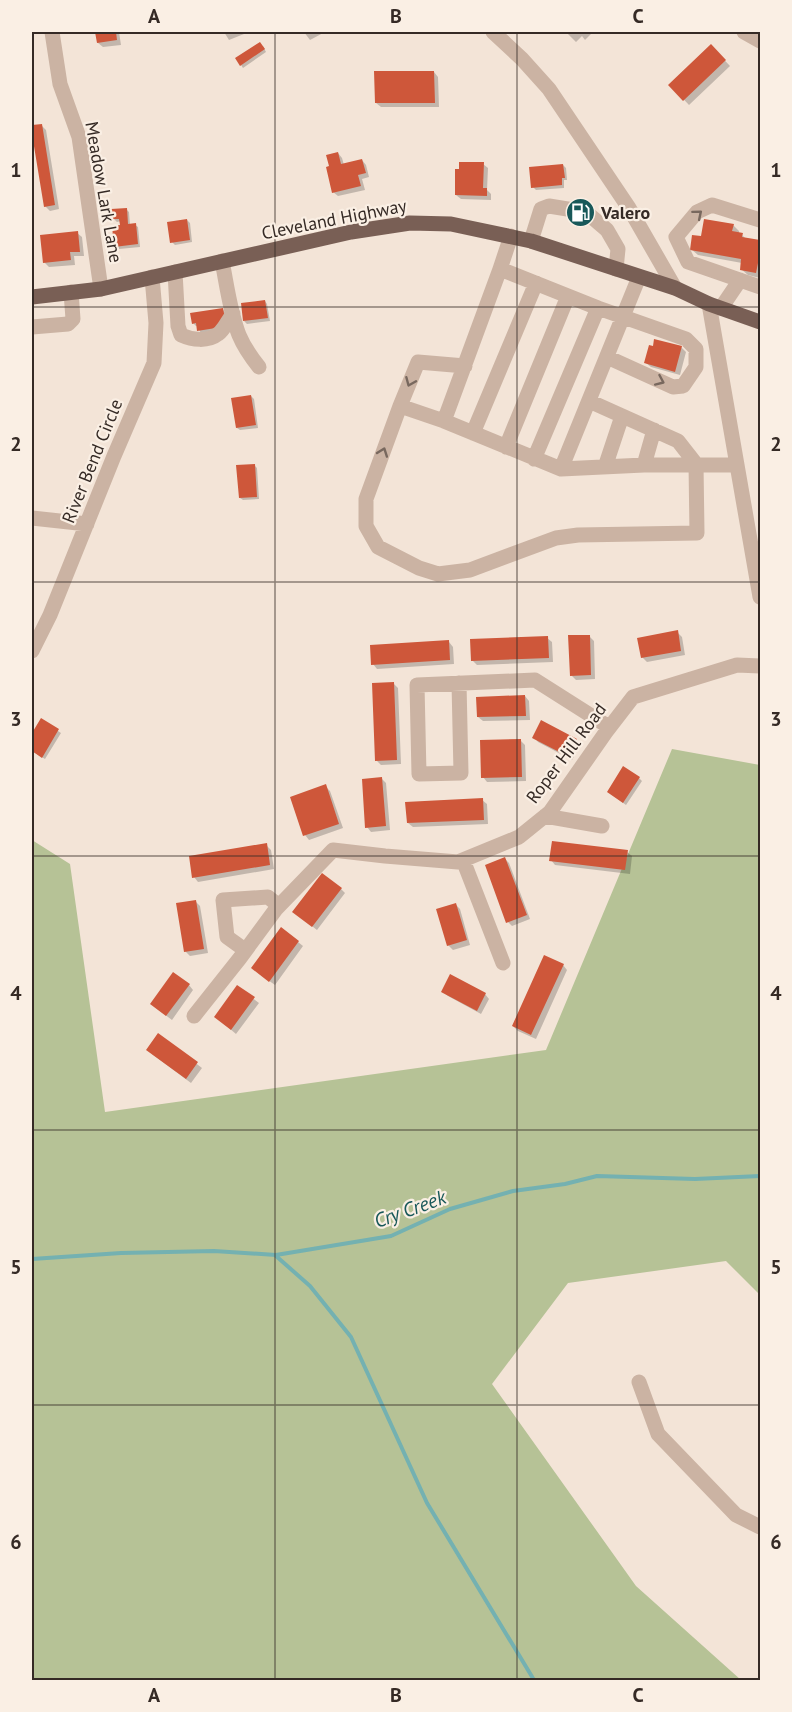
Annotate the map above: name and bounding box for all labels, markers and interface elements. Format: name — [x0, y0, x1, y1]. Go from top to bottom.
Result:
text: A — [148, 3, 161, 29]
text: B — [390, 3, 402, 29]
text: C — [632, 3, 644, 29]
street label: Meadow Lark Lane — [80, 120, 128, 264]
text: 1 — [10, 157, 22, 183]
text: 1 — [770, 157, 782, 183]
street label: Cleveland Highway — [259, 194, 409, 244]
fuel station icon: Valero — [564, 196, 596, 228]
place label: Valero — [600, 201, 650, 224]
one-way arrow — [691, 211, 702, 222]
one-way arrow — [654, 373, 665, 385]
one-way arrow — [405, 376, 417, 387]
street label: River Bend Circle — [57, 396, 127, 526]
text: 2 — [10, 431, 22, 457]
text: 2 — [770, 431, 782, 457]
one-way arrow — [376, 448, 389, 458]
street label: Roper Hill Road — [521, 698, 611, 808]
text: 3 — [10, 706, 22, 732]
text: 3 — [770, 706, 782, 732]
text: 4 — [10, 980, 22, 1006]
text: 4 — [770, 980, 782, 1006]
water label: Cry Creek — [370, 1184, 451, 1234]
text: 5 — [10, 1254, 22, 1280]
text: 5 — [770, 1254, 782, 1280]
text: 6 — [10, 1529, 22, 1555]
text: 6 — [770, 1529, 782, 1555]
text: A — [148, 1682, 161, 1708]
text: B — [390, 1682, 402, 1708]
text: C — [632, 1682, 644, 1708]

